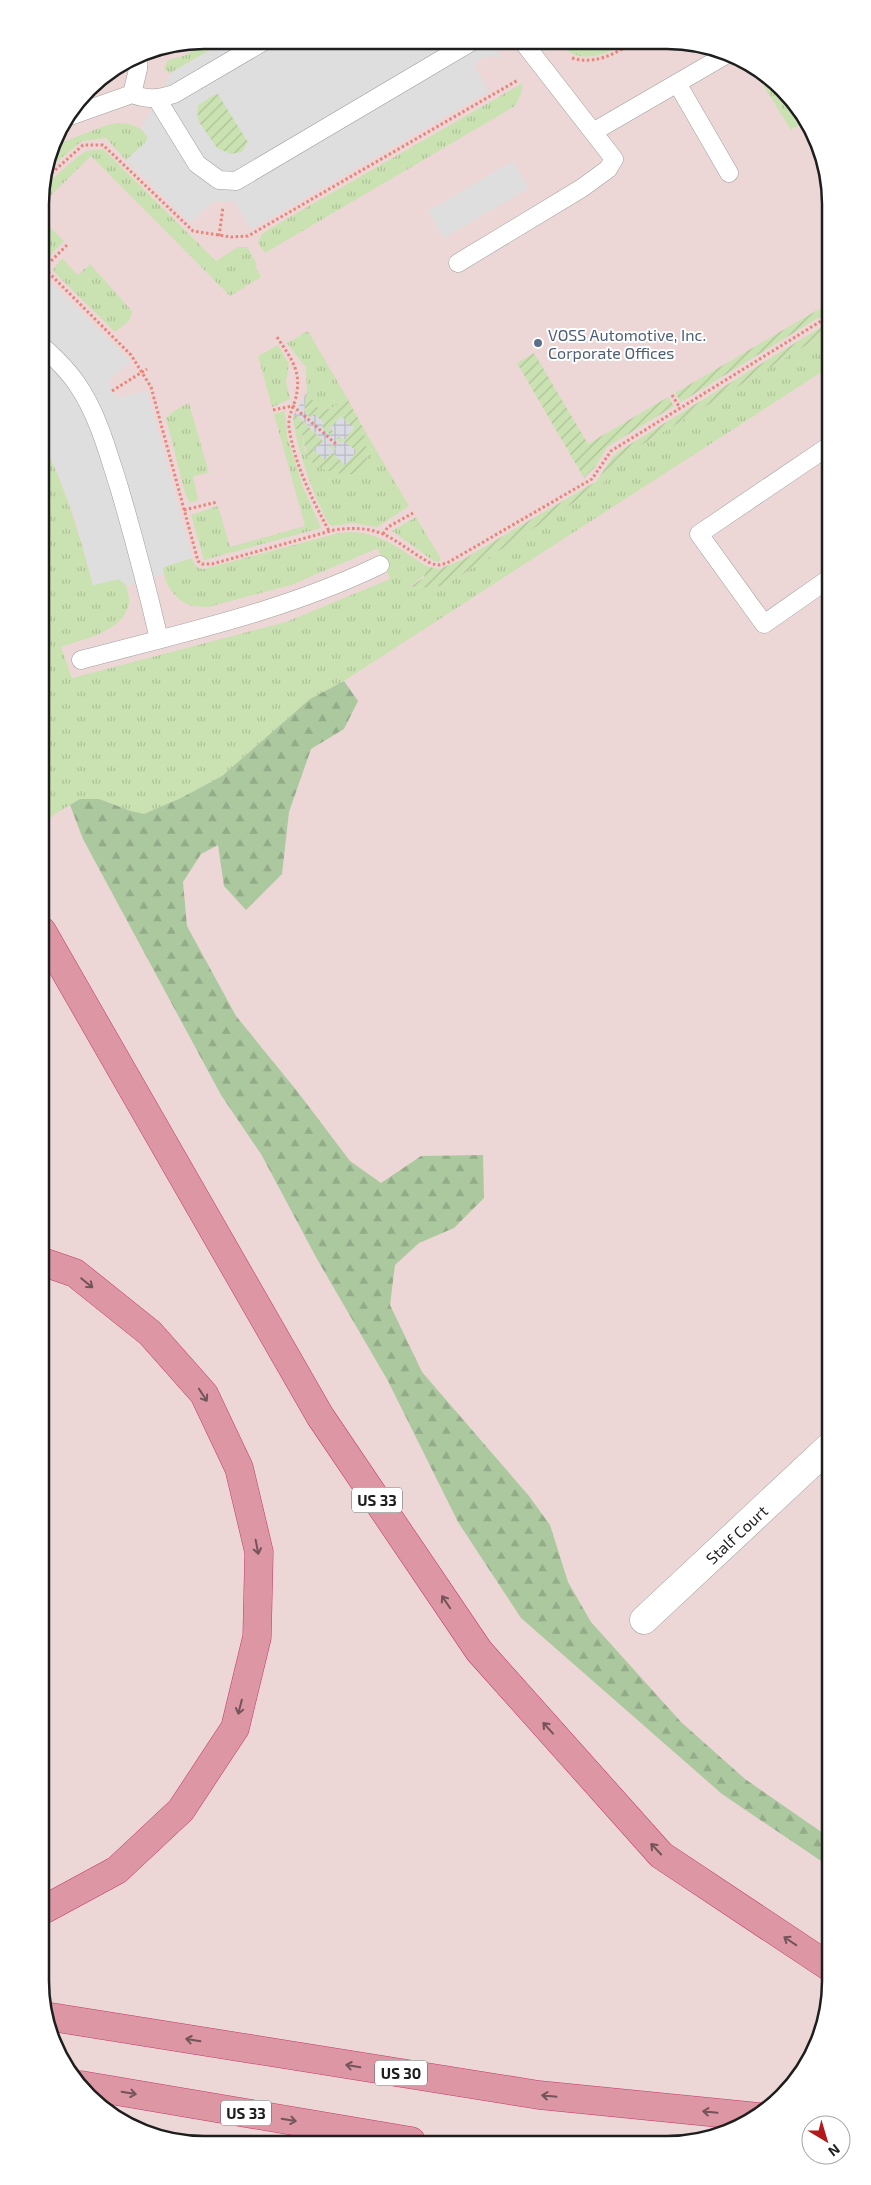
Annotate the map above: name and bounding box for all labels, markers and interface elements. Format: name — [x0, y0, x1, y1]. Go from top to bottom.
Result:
place label: VOSS Automotive, Inc. Corporate Offices — [548, 325, 706, 362]
marker: VOSS Automotive, Inc. Corporate Offices — [532, 337, 544, 349]
one-way arrow — [80, 1277, 93, 1288]
one-way arrow — [198, 1388, 208, 1402]
road number: US 33 — [352, 1488, 402, 1512]
street label: Stalf Court — [701, 1500, 771, 1567]
one-way arrow — [253, 1539, 262, 1555]
one-way arrow — [441, 1595, 451, 1609]
one-way arrow — [235, 1699, 244, 1715]
one-way arrow — [542, 1722, 554, 1735]
one-way arrow — [650, 1843, 662, 1855]
one-way arrow — [783, 1936, 797, 1946]
one-way arrow — [185, 2035, 201, 2045]
one-way arrow — [346, 2060, 362, 2070]
road number: US 30 — [375, 2060, 427, 2086]
one-way arrow — [121, 2089, 137, 2099]
one-way arrow — [541, 2091, 557, 2100]
road number: US 33 — [221, 2100, 271, 2126]
one-way arrow — [703, 2107, 719, 2117]
north arrow — [801, 2115, 851, 2165]
one-way arrow — [281, 2116, 297, 2126]
text: N — [825, 2141, 844, 2160]

